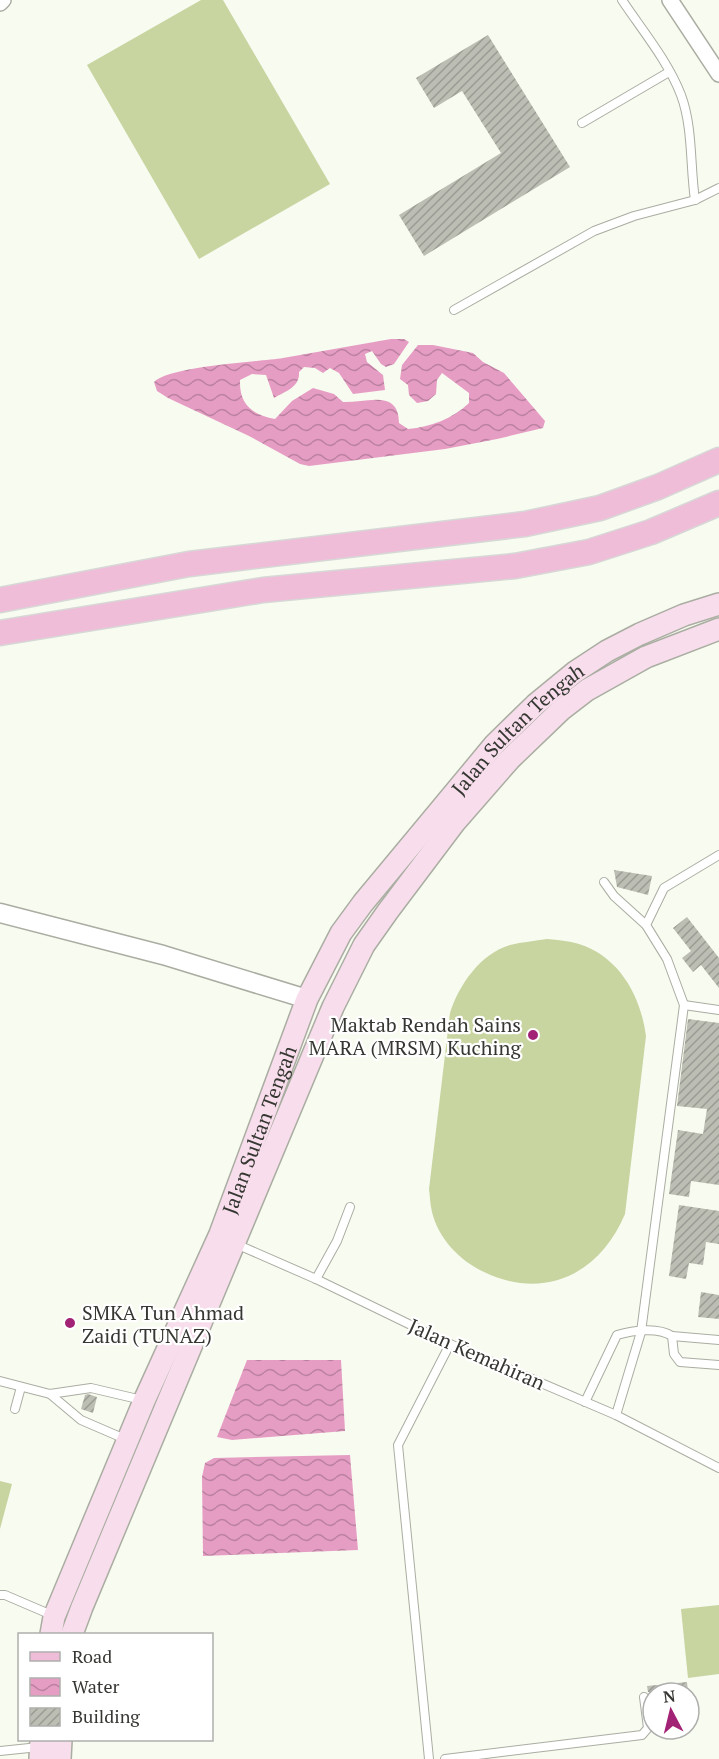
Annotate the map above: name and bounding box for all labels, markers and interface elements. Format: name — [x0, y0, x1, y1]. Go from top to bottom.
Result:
street label: Jalan Sultan Tengah — [445, 656, 589, 801]
place label: Maktab Rendah Sains MARA (MRSM) Kuching — [309, 1011, 521, 1061]
marker: Maktab Rendah Sains MARA (MRSM) Kuching — [526, 1028, 540, 1042]
street label: Jalan Sultan Tengah — [215, 1041, 302, 1218]
place label: SMKA Tun Ahmad Zaidi (TUNAZ) — [82, 1299, 244, 1349]
street label: Jalan Kemahiran — [405, 1312, 550, 1396]
marker: SMKA Tun Ahmad Zaidi (TUNAZ) — [63, 1316, 77, 1330]
legend — [18, 1633, 213, 1741]
text: Road — [72, 1644, 112, 1668]
text: Water — [72, 1674, 119, 1698]
north arrow — [641, 1681, 701, 1741]
text: N — [662, 1684, 677, 1708]
text: Building — [72, 1704, 140, 1728]

